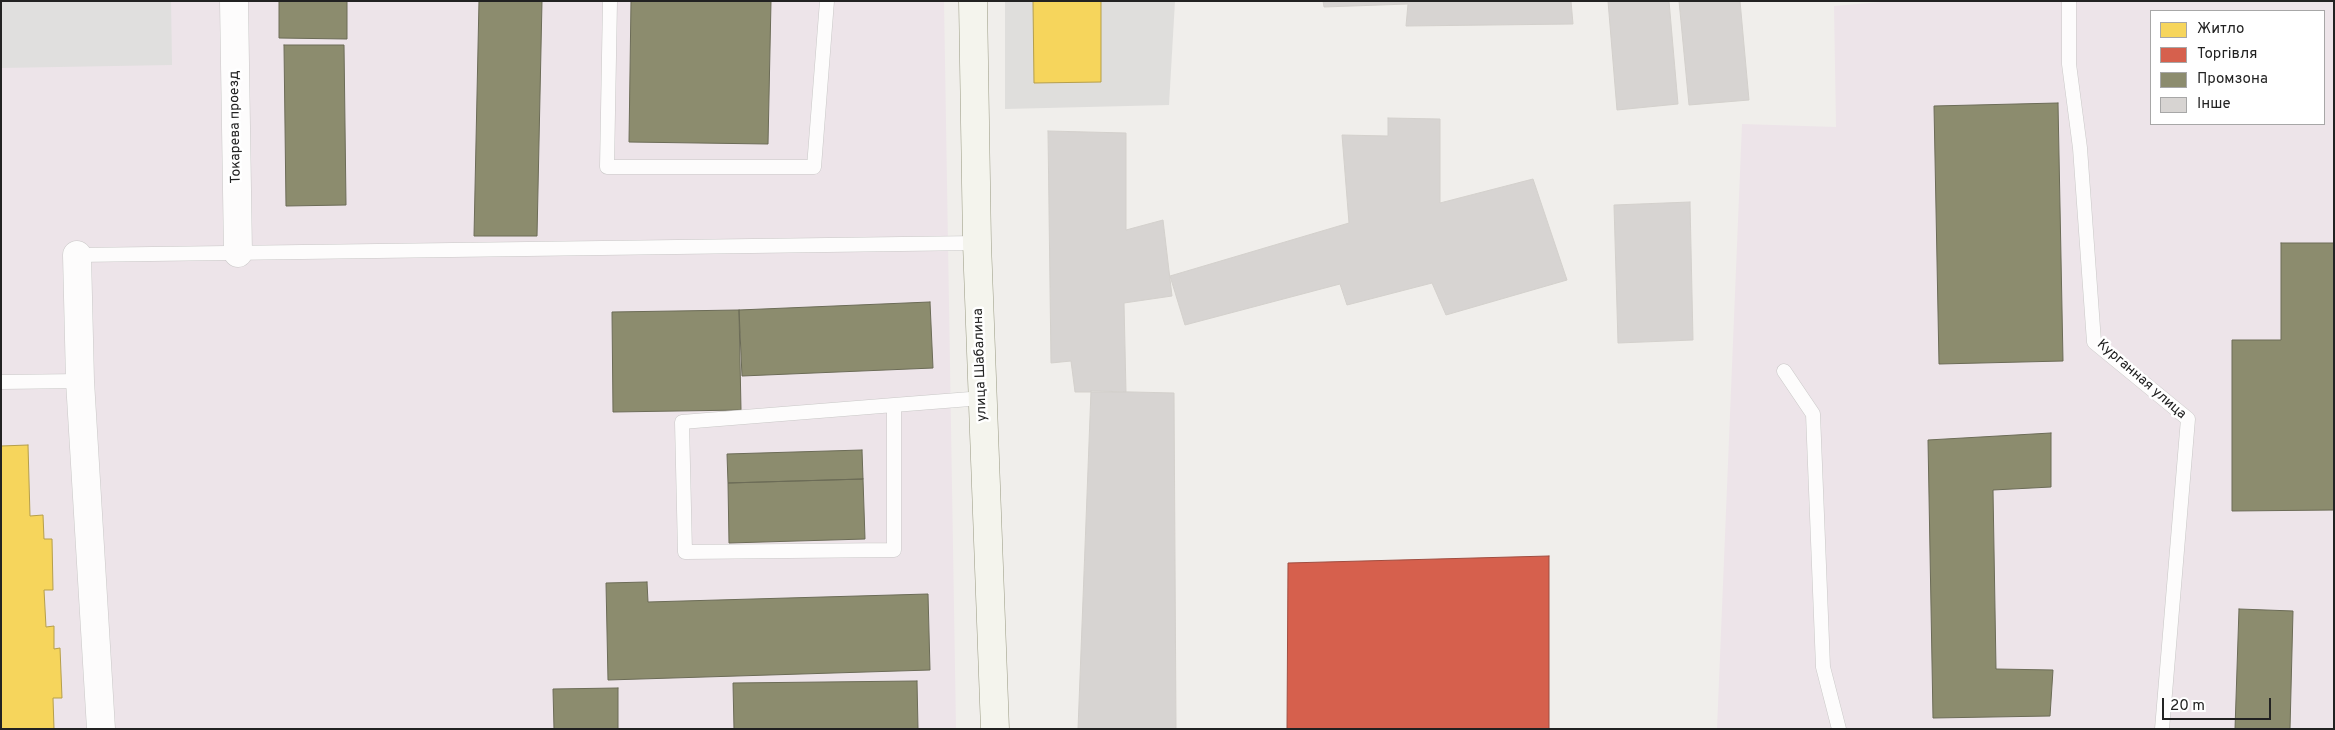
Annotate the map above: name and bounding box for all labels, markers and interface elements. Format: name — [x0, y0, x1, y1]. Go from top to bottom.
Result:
legend — [2150, 10, 2325, 125]
text: Житло — [2197, 20, 2244, 39]
text: Торгівля — [2197, 45, 2258, 64]
street label: Токарева проезд — [227, 70, 245, 184]
text: Промзона — [2197, 70, 2268, 89]
text: Інше — [2197, 95, 2231, 114]
street label: улица Шабалина — [971, 308, 991, 422]
street label: Курганная улица — [2093, 337, 2189, 423]
scale bar — [2165, 688, 2274, 720]
text: 20 m — [2170, 697, 2205, 716]

